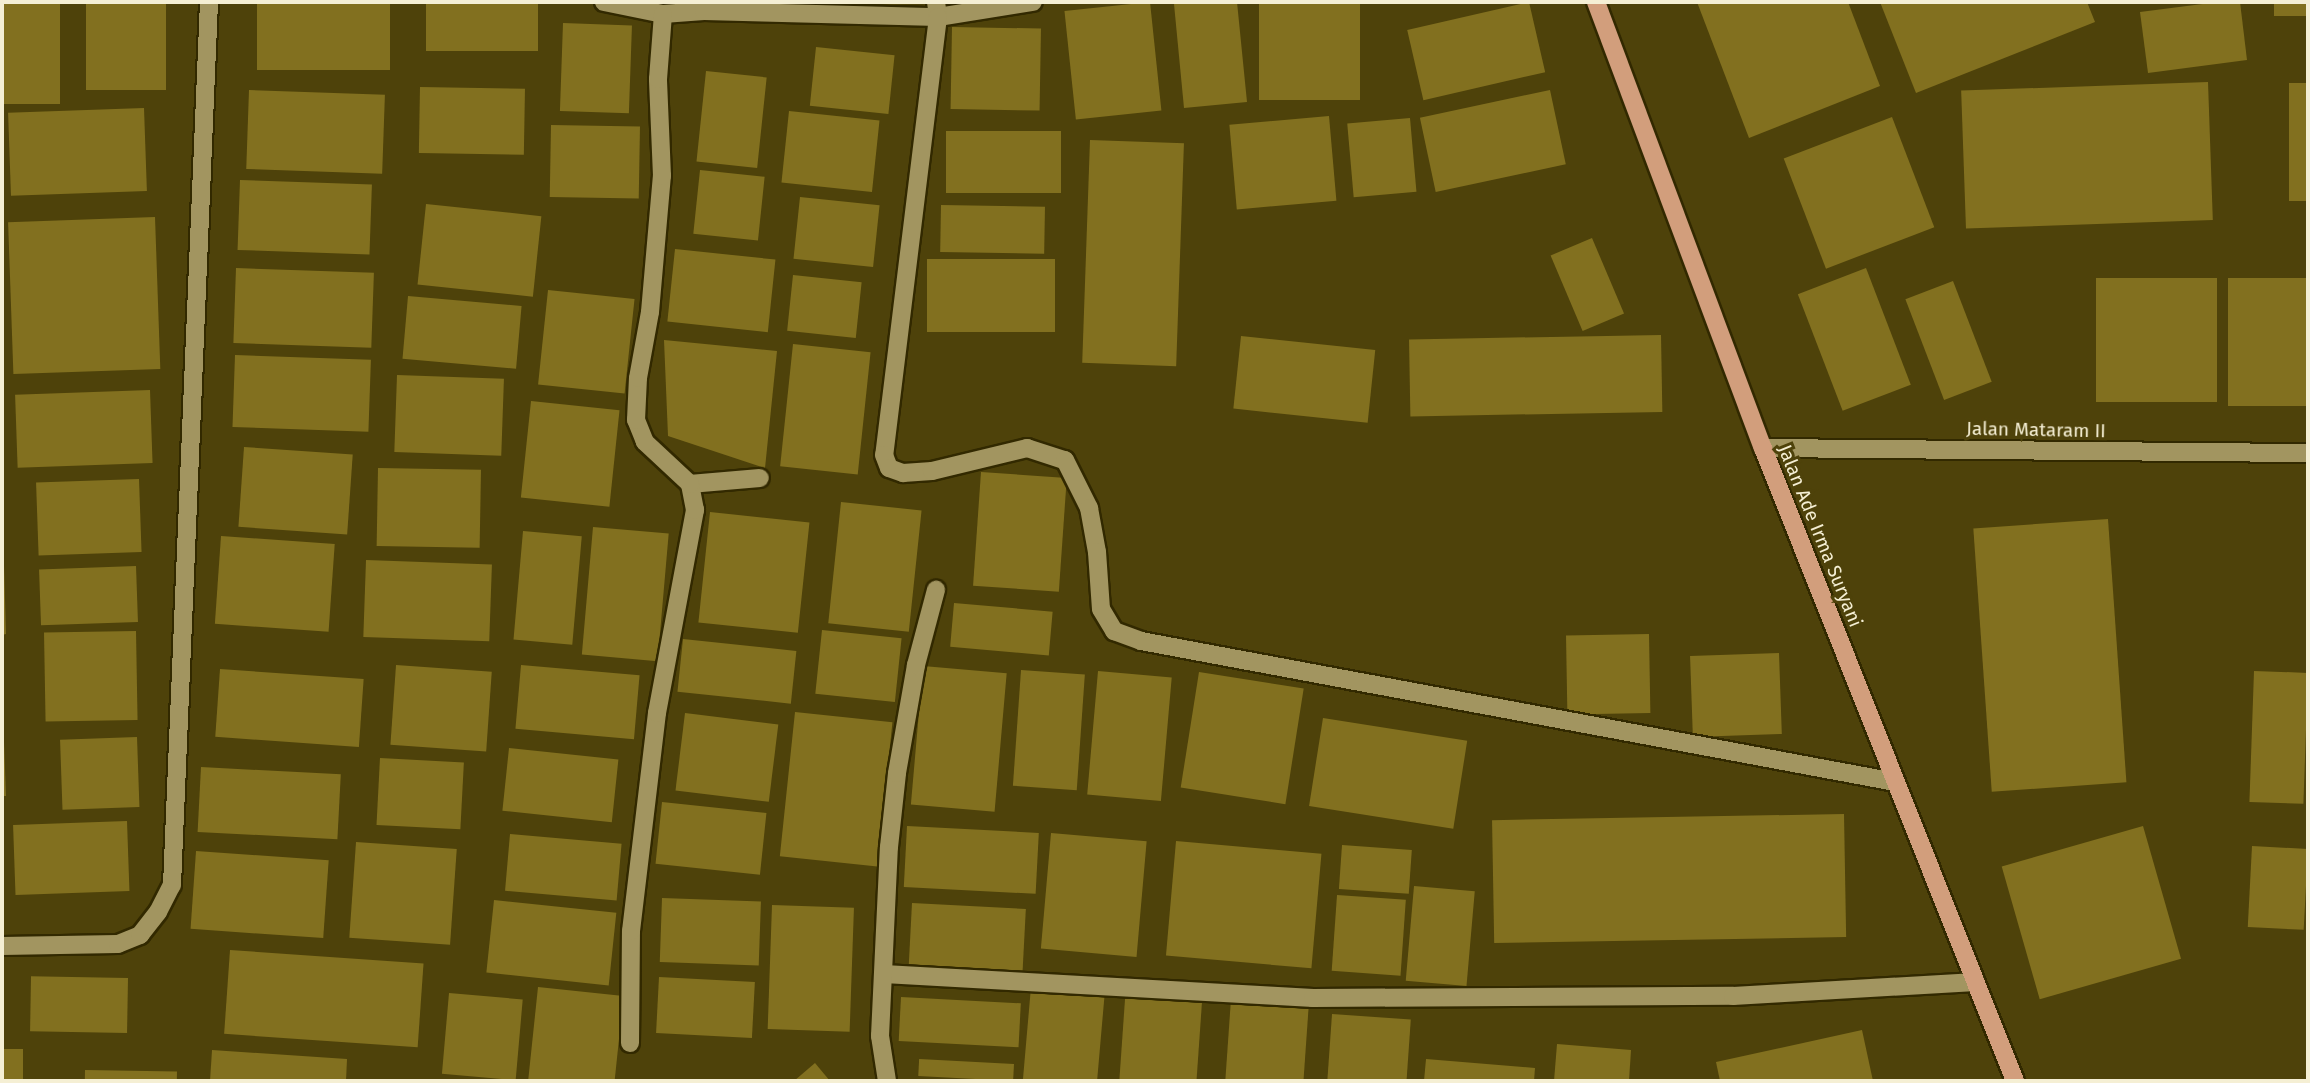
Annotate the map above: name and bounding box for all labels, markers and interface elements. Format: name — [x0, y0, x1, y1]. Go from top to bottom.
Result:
street label: Jalan Mataram II — [1966, 417, 2106, 443]
street label: Jalan Ade Irma Suryani — [1773, 441, 1867, 631]

